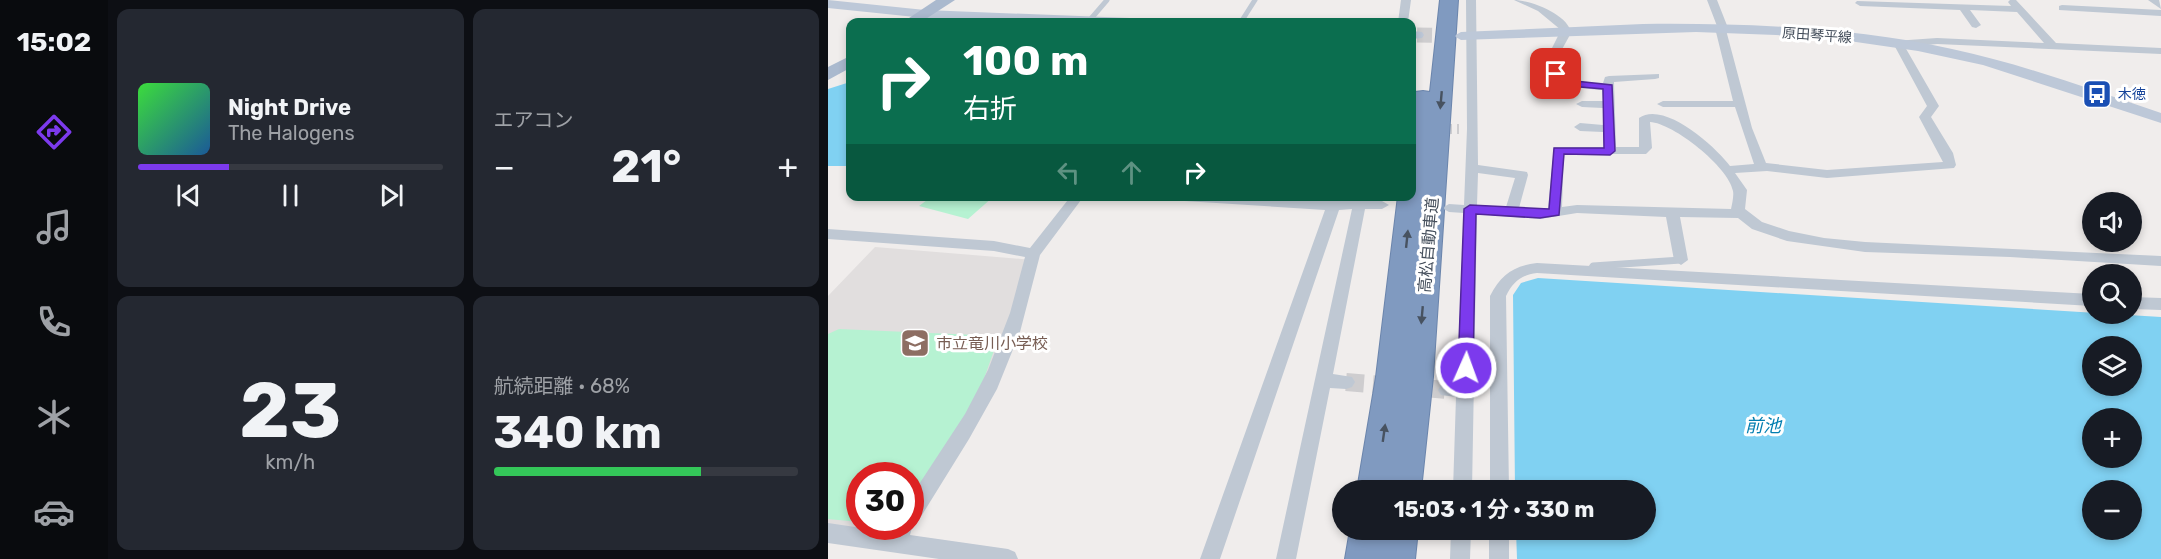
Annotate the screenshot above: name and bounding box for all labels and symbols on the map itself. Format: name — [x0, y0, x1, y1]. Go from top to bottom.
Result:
street label: 原田琴平線 — [1781, 25, 1852, 46]
pin — [1530, 48, 1581, 99]
bus stop icon: 木徳 — [2081, 78, 2113, 110]
place label: 木徳 — [2118, 86, 2146, 103]
one-way arrow — [1436, 91, 1446, 110]
street label: 高松自動車道 — [1415, 196, 1442, 294]
one-way arrow — [1402, 229, 1412, 248]
one-way arrow — [1417, 306, 1427, 325]
school or university icon: 市立竜川小学校 — [899, 327, 931, 359]
place label: 市立竜川小学校 — [936, 334, 1048, 353]
position arrow — [1434, 336, 1498, 400]
water label: 前池 — [1745, 415, 1783, 437]
one-way arrow — [1379, 423, 1388, 442]
speed limit sign: 30 — [846, 462, 924, 540]

